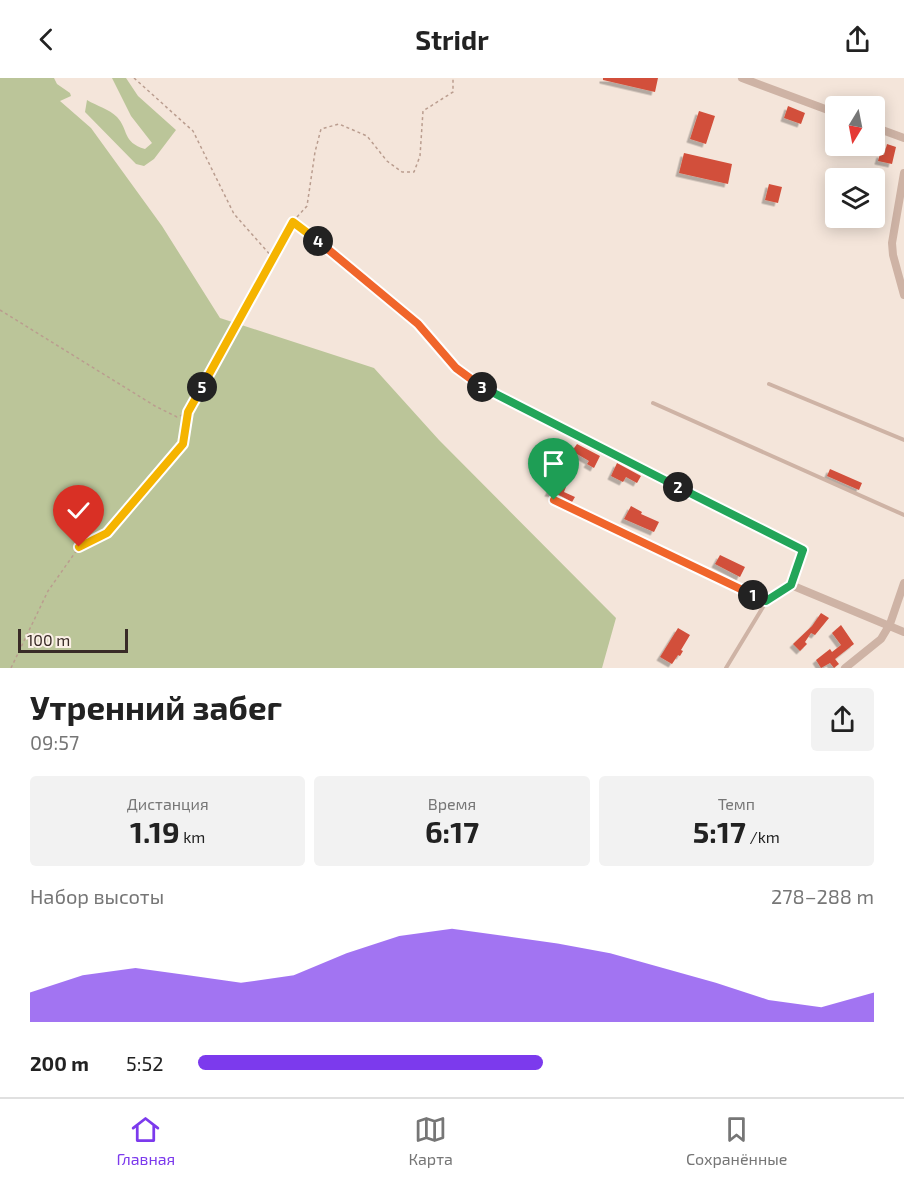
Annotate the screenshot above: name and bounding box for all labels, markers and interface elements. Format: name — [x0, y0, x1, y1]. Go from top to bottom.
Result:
icon: back — [30, 23, 63, 56]
text: Stridr — [415, 23, 489, 55]
icon: share — [841, 23, 874, 56]
north arrow — [825, 96, 885, 156]
map controls — [825, 96, 885, 228]
button: layers — [825, 168, 885, 228]
pin: 4 — [303, 226, 333, 256]
text: 4 — [313, 231, 323, 250]
pin: 5 — [187, 372, 217, 402]
pin: 3 — [467, 372, 497, 402]
text: 5 — [198, 377, 206, 396]
text: 3 — [477, 377, 487, 396]
pin — [528, 438, 579, 500]
icon: arrive — [537, 447, 570, 480]
pin: 2 — [663, 472, 693, 502]
text: 2 — [673, 477, 683, 496]
pin — [53, 485, 104, 547]
icon: check — [62, 494, 95, 527]
pin: 1 — [738, 580, 768, 610]
text: 1 — [750, 585, 756, 604]
scale bar — [18, 626, 128, 654]
text: 100 m — [27, 630, 70, 649]
text: Утренний забег — [30, 687, 282, 727]
button: share — [811, 688, 874, 751]
text: 09:57 — [30, 730, 79, 754]
text: Дистанция — [127, 794, 209, 813]
text: Время — [428, 794, 476, 813]
text: Темп — [718, 794, 755, 813]
text: 1.19 — [130, 813, 180, 849]
text: 6:17 — [425, 813, 479, 849]
text: 5:17 — [693, 813, 746, 849]
text: km — [180, 827, 205, 846]
text: /km — [746, 827, 780, 846]
text: Набор высоты — [30, 884, 164, 908]
text: 278–288 m — [771, 884, 874, 908]
text: 200 m — [30, 1051, 89, 1075]
text: 5:52 — [126, 1051, 163, 1075]
tab: Главная — [117, 1113, 175, 1168]
tab: Карта — [408, 1113, 453, 1168]
tab: Сохранённые — [686, 1113, 787, 1168]

